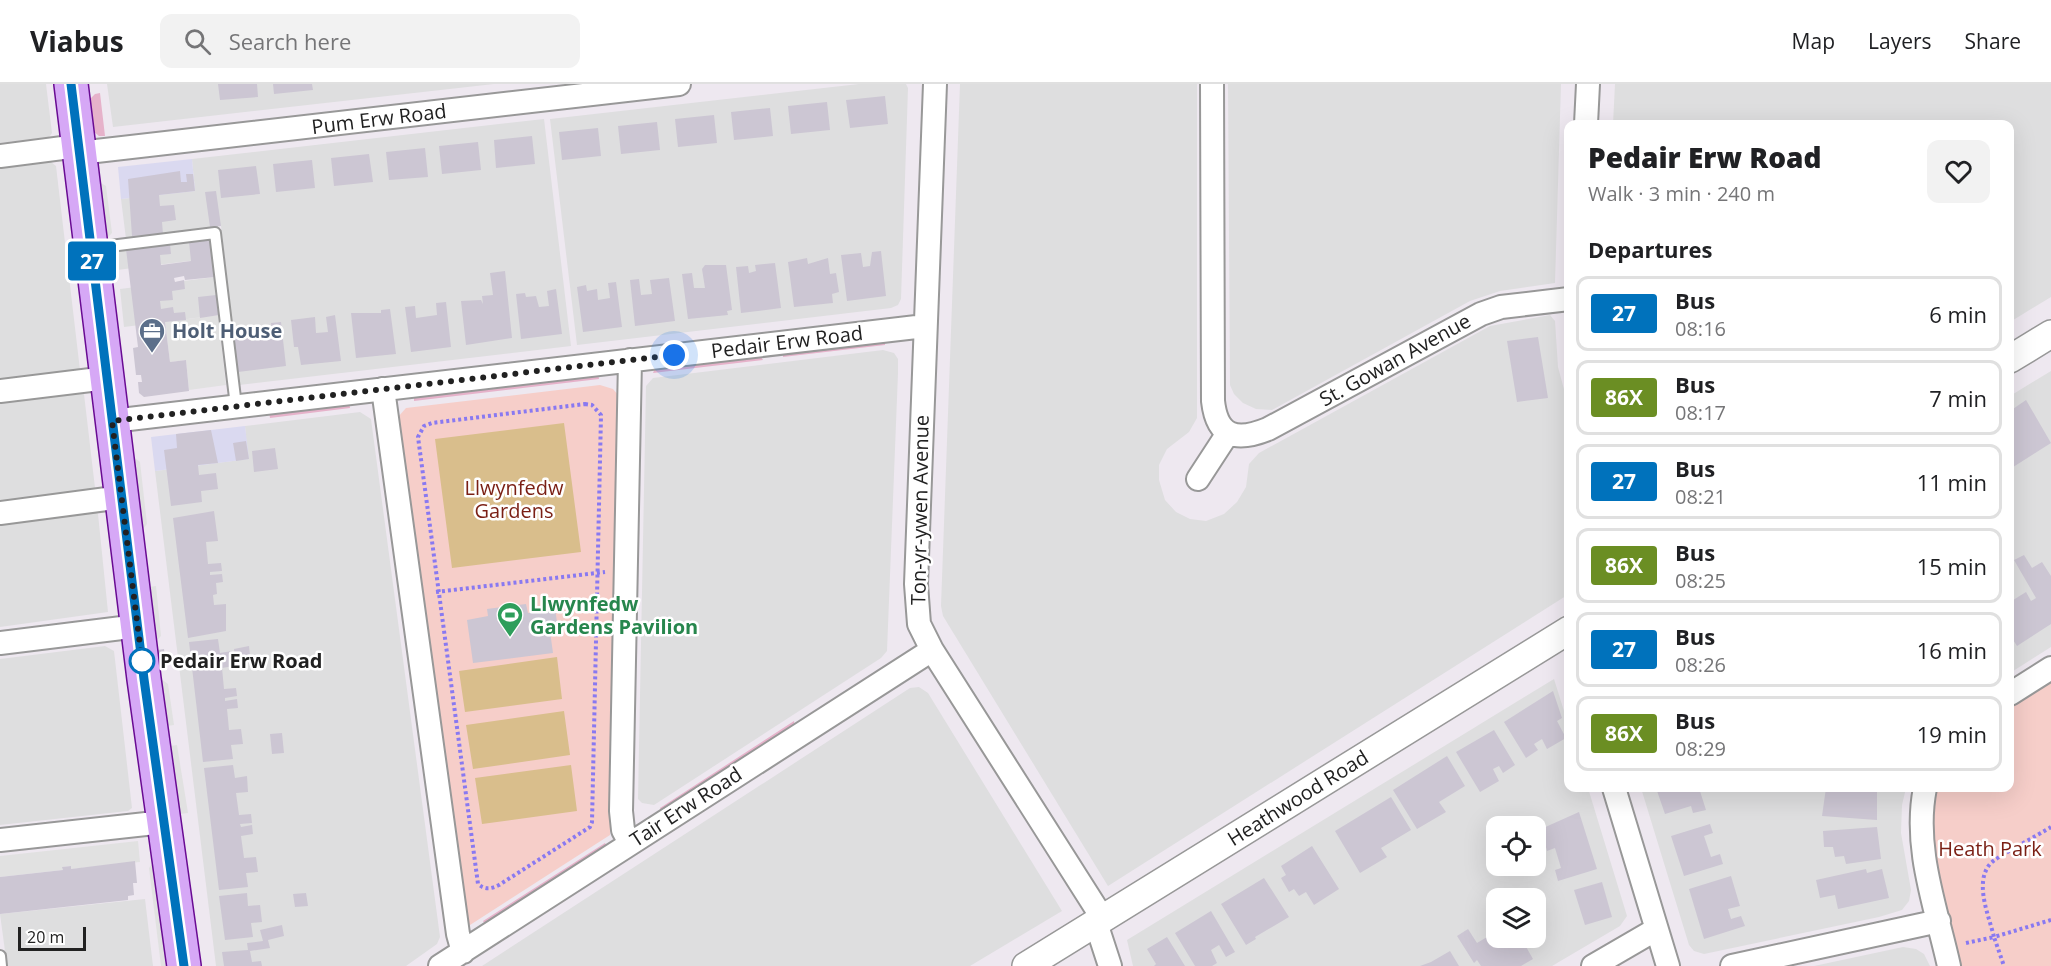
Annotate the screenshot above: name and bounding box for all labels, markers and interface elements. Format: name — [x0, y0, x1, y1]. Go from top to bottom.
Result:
search box — [160, 14, 580, 68]
text: Viabus — [30, 22, 124, 60]
icon: search — [181, 25, 214, 58]
text: Search here — [229, 26, 351, 56]
text: Map — [1792, 27, 1835, 55]
text: Layers — [1868, 27, 1932, 55]
text: Share — [1965, 27, 2021, 55]
street label: Pum Erw Road — [310, 97, 448, 140]
text: Pedair Erw Road — [1588, 138, 1821, 176]
button: heart — [1927, 140, 1990, 203]
text: Walk · 3 min · 240 m — [1588, 180, 1775, 207]
text: Departures — [1588, 234, 1712, 264]
line badge: 27 — [65, 242, 119, 280]
text: 27 — [80, 247, 104, 275]
text: Bus — [1675, 285, 1715, 315]
text: 27 — [1612, 299, 1636, 327]
text: 6 min — [1929, 299, 1987, 329]
street label: St. Gowan Avenue — [1314, 307, 1475, 412]
text: 08:16 — [1675, 315, 1726, 342]
office icon: Holt House — [137, 316, 167, 354]
place label: Holt House — [172, 317, 282, 344]
street label: Pedair Erw Road — [709, 319, 864, 364]
your location — [659, 340, 689, 370]
text: Bus — [1675, 369, 1715, 399]
text: 86X — [1605, 383, 1643, 411]
text: 7 min — [1929, 383, 1987, 413]
text: 08:17 — [1675, 399, 1726, 426]
street label: Ton-yr-ywen Avenue — [904, 415, 935, 605]
text: Bus — [1675, 453, 1715, 483]
text: 27 — [1612, 467, 1636, 495]
text: 11 min — [1917, 467, 1987, 497]
park label: Llwynfedw Gardens — [465, 474, 564, 524]
text: 08:21 — [1675, 483, 1726, 510]
text: Bus — [1675, 537, 1715, 567]
text: 86X — [1605, 551, 1643, 579]
text: 15 min — [1917, 551, 1987, 581]
text: 08:25 — [1675, 567, 1726, 594]
place label: Llwynfedw Gardens Pavilion — [530, 590, 698, 640]
sports icon: Llwynfedw Gardens Pavilion — [495, 600, 525, 638]
text: Bus — [1675, 621, 1715, 651]
text: 27 — [1612, 635, 1636, 663]
text: 16 min — [1917, 635, 1987, 665]
place label: Pedair Erw Road — [160, 647, 322, 674]
marker: Pedair Erw Road — [129, 648, 155, 674]
text: 08:26 — [1675, 651, 1726, 678]
text: Bus — [1675, 705, 1715, 735]
text: 86X — [1605, 719, 1643, 747]
text: 19 min — [1917, 719, 1987, 749]
text: 08:29 — [1675, 735, 1726, 762]
street label: Heathwood Road — [1222, 743, 1373, 852]
street label: Tair Erw Road — [625, 760, 747, 853]
map controls — [1486, 816, 1546, 948]
button: locate — [1486, 816, 1546, 876]
park label: Heath Park — [1938, 835, 2042, 862]
button: layers — [1486, 888, 1546, 948]
scale bar — [18, 924, 86, 952]
text: 20 m — [27, 926, 64, 948]

